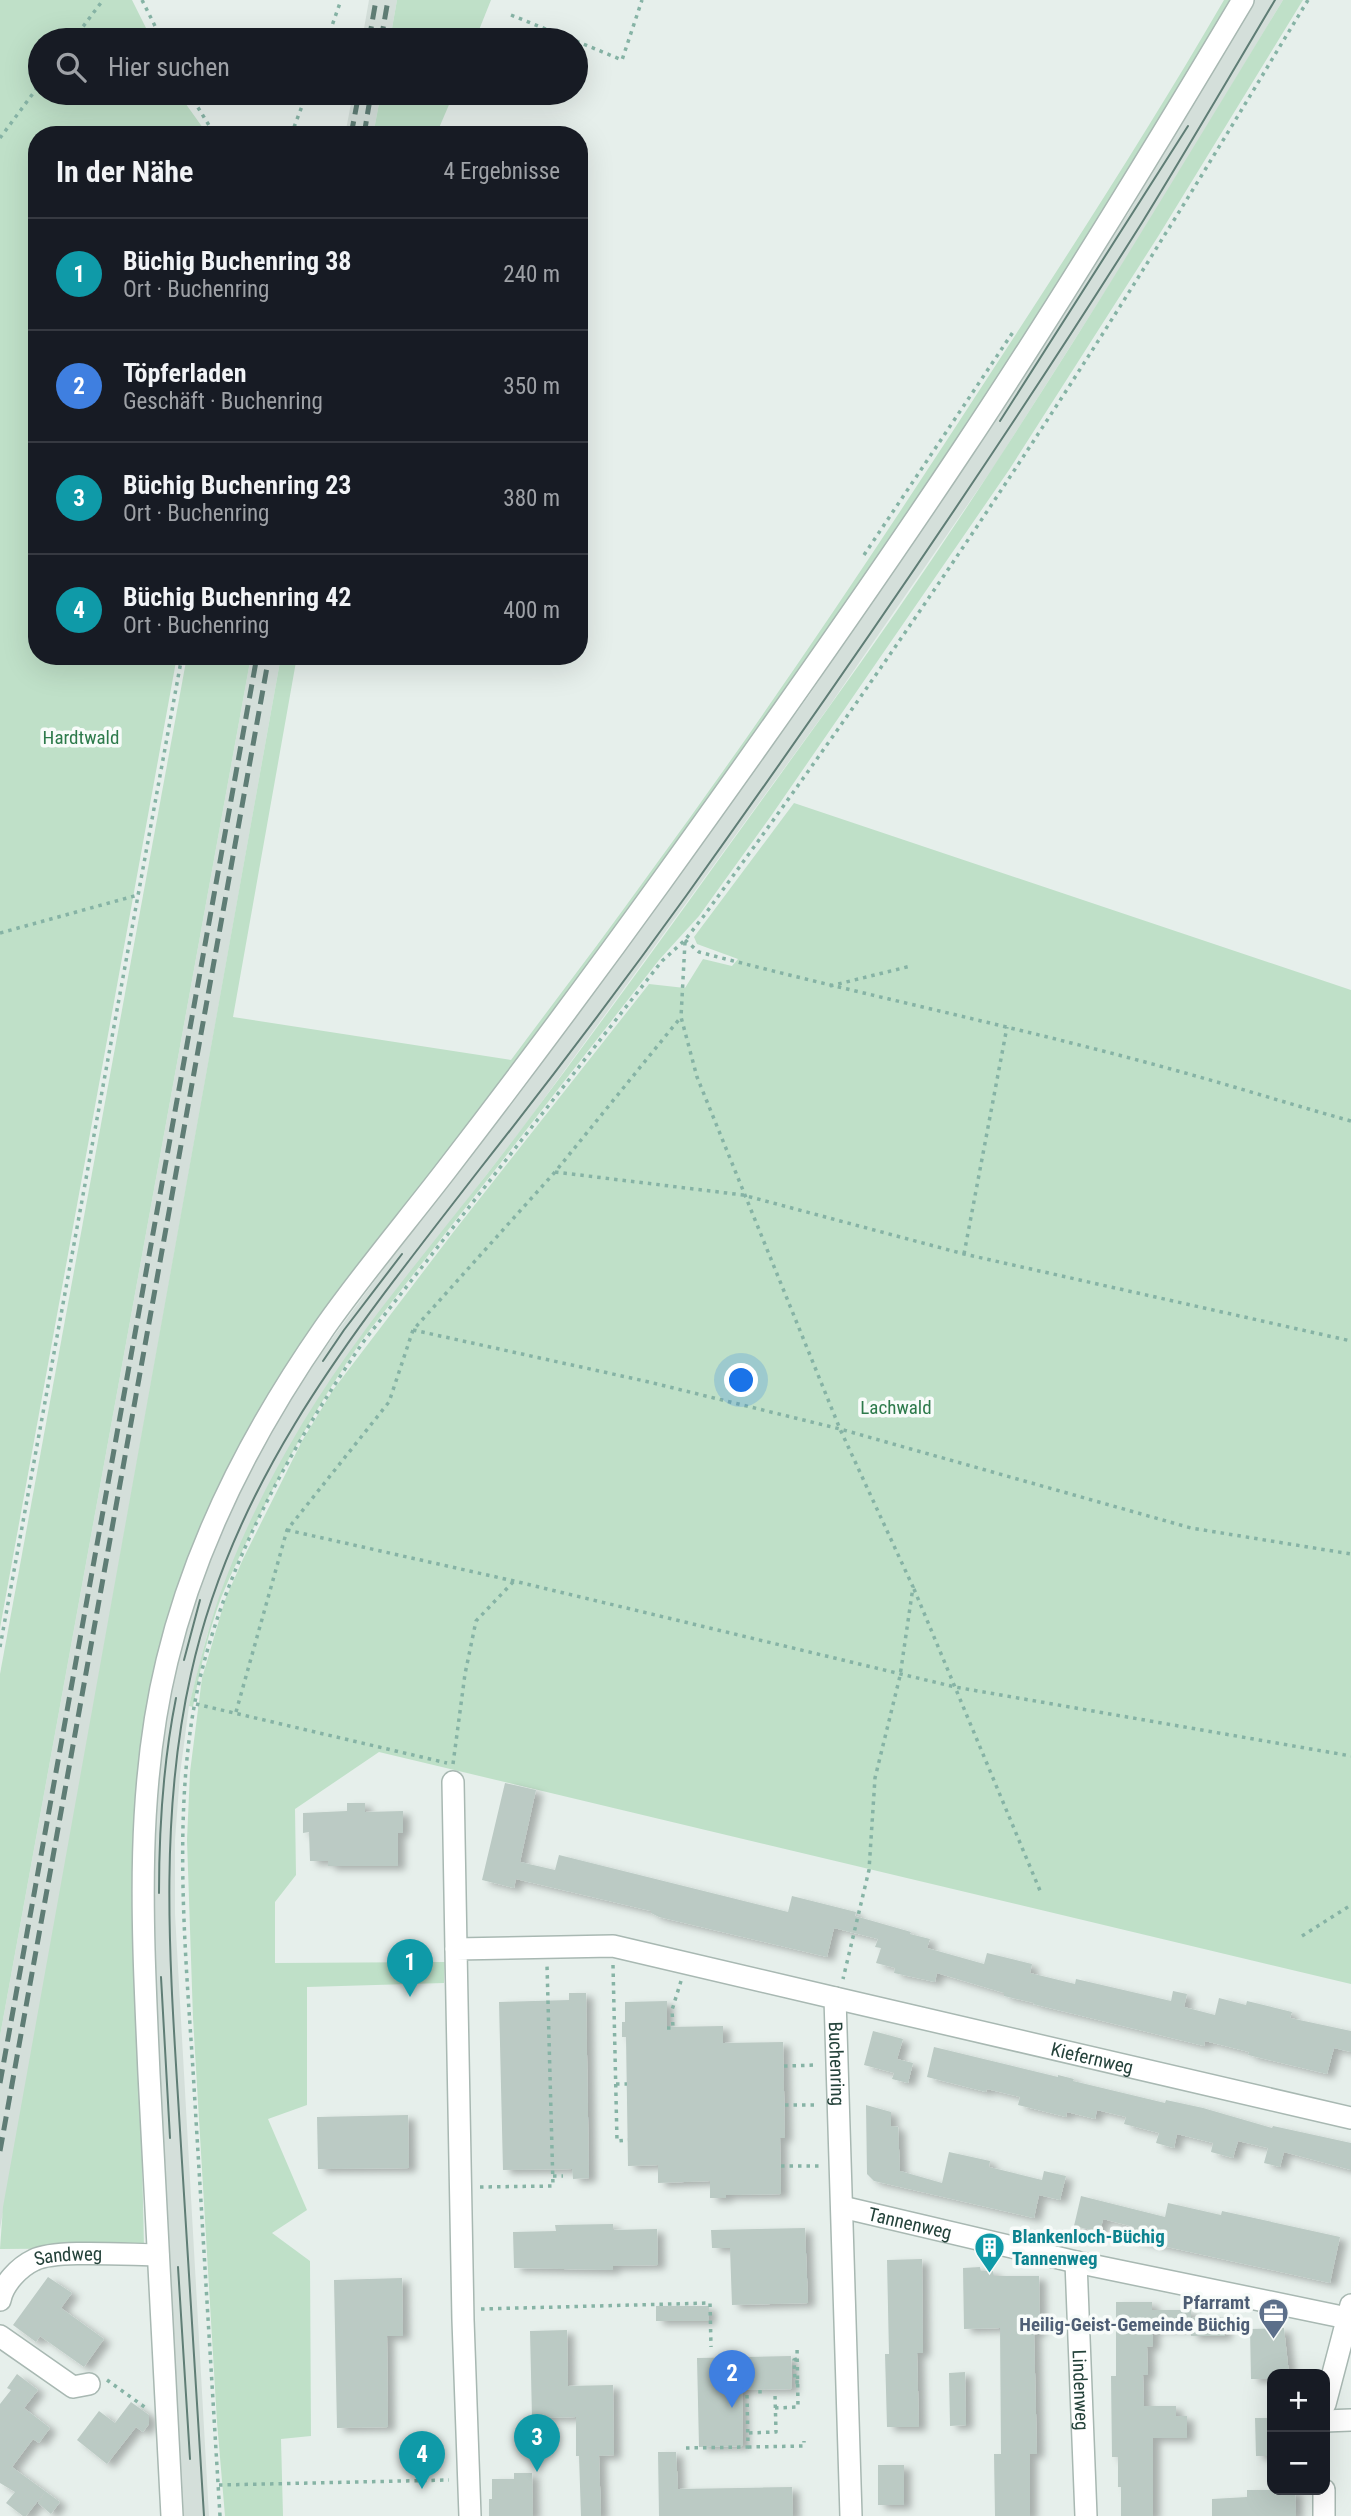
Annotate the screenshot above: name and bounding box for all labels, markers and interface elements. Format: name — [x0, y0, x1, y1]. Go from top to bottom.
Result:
search box — [28, 28, 588, 105]
icon: search — [52, 48, 90, 86]
text: Hier suchen — [108, 52, 230, 82]
text: In der Nähe — [56, 154, 193, 189]
text: 4 Ergebnisse — [443, 158, 560, 185]
text: Büchig Buchenring 38 — [123, 246, 351, 276]
text: 1 — [73, 261, 85, 288]
text: 240 m — [503, 261, 560, 288]
text: Ort · Buchenring — [123, 276, 269, 303]
text: Töpferladen — [123, 358, 247, 388]
text: 2 — [73, 373, 85, 400]
text: 350 m — [503, 373, 560, 400]
text: Geschäft · Buchenring — [123, 388, 323, 415]
text: Büchig Buchenring 23 — [123, 470, 351, 500]
text: 3 — [73, 485, 85, 512]
text: 380 m — [503, 485, 560, 512]
text: Ort · Buchenring — [123, 500, 269, 527]
text: Büchig Buchenring 42 — [123, 582, 351, 612]
text: 4 — [73, 597, 85, 624]
text: 400 m — [503, 597, 560, 624]
text: Ort · Buchenring — [123, 612, 269, 639]
park label: Hardtwald — [43, 726, 119, 749]
your location — [724, 1363, 758, 1397]
park label: Lachwald — [860, 1396, 932, 1419]
pin: 1 — [387, 1939, 433, 1997]
street label: Buchenring — [824, 2021, 849, 2106]
street label: Kiefernweg — [1049, 2038, 1136, 2079]
street label: Tannenweg — [866, 2203, 954, 2244]
place label: Blankenloch-Büchig Tannenweg — [1012, 2225, 1165, 2270]
building icon: Blankenloch-Büchig Tannenweg — [972, 2230, 1006, 2274]
street label: Sandweg — [31, 2242, 102, 2271]
place label: Pfarramt Heilig-Geist-Gemeinde Büchig — [1019, 2291, 1250, 2336]
office icon: Pfarramt Heilig-Geist-Gemeinde Büchig — [1256, 2296, 1290, 2340]
street label: Lindenweg — [1067, 2349, 1094, 2431]
pin: 2 — [709, 2350, 755, 2408]
map controls — [1267, 2369, 1330, 2495]
button: + — [1267, 2369, 1330, 2432]
pin: 3 — [514, 2414, 560, 2472]
pin: 4 — [399, 2431, 445, 2489]
button: − — [1267, 2432, 1330, 2495]

